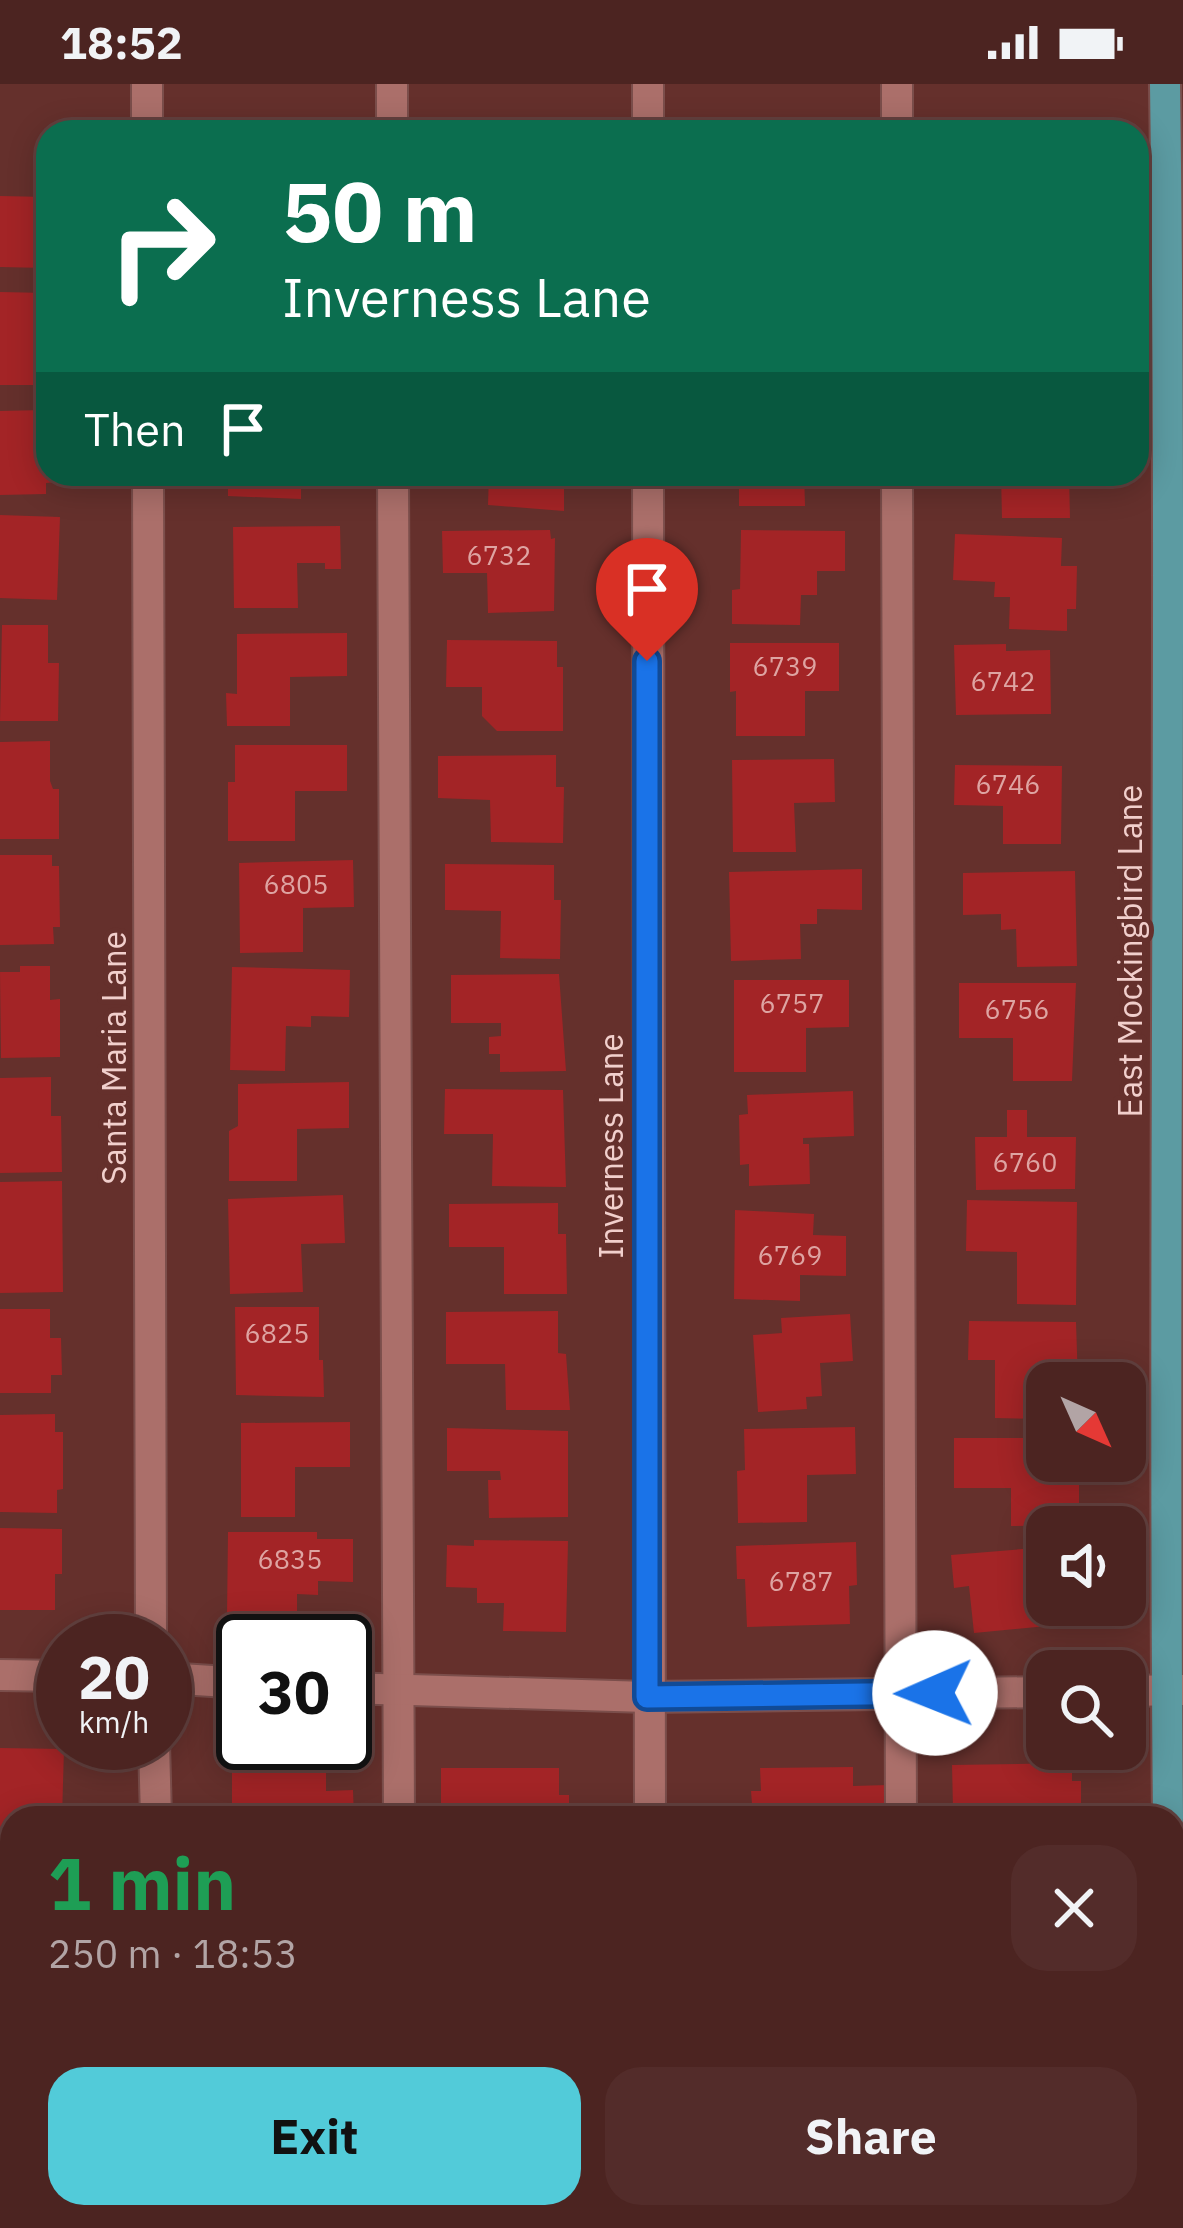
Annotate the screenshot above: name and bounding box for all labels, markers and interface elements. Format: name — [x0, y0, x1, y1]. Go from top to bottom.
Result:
text: 18:52 — [60, 13, 183, 71]
text: 50 m — [282, 156, 478, 265]
icon: right — [84, 168, 240, 324]
text: Inverness Lane — [282, 262, 651, 332]
icon: arrive — [210, 396, 276, 462]
text: Then — [84, 400, 186, 458]
house number: 6732 — [467, 537, 531, 572]
pin — [596, 538, 698, 661]
icon: arrive — [614, 556, 680, 622]
house number: 6739 — [753, 648, 817, 683]
house number: 6742 — [971, 663, 1035, 698]
house number: 6746 — [976, 766, 1040, 801]
street label: East Mockingbird Lane — [1108, 785, 1151, 1117]
house number: 6805 — [264, 866, 328, 901]
street label: Santa Maria Lane — [92, 931, 135, 1185]
house number: 6757 — [760, 985, 824, 1020]
house number: 6756 — [985, 991, 1049, 1026]
street label: Inverness Lane — [589, 1033, 632, 1259]
house number: 6760 — [993, 1144, 1057, 1179]
house number: 6769 — [758, 1237, 822, 1272]
house number: 6825 — [245, 1315, 309, 1350]
north arrow — [1026, 1362, 1146, 1482]
map controls — [1026, 1362, 1146, 1770]
button: sound — [1026, 1506, 1146, 1626]
house number: 6835 — [258, 1541, 322, 1576]
house number: 6787 — [769, 1563, 833, 1598]
speed limit sign: 30 — [216, 1614, 372, 1770]
position arrow — [872, 1630, 998, 1756]
text: 20 — [78, 1637, 150, 1716]
button: search — [1026, 1650, 1146, 1770]
text: km/h — [79, 1702, 149, 1741]
text: 1 min — [48, 1836, 236, 1930]
button: close — [1011, 1845, 1137, 1971]
text: 250 m · 18:53 — [48, 1928, 298, 1979]
button: Exit — [48, 2067, 581, 2205]
button: Share — [605, 2067, 1137, 2205]

